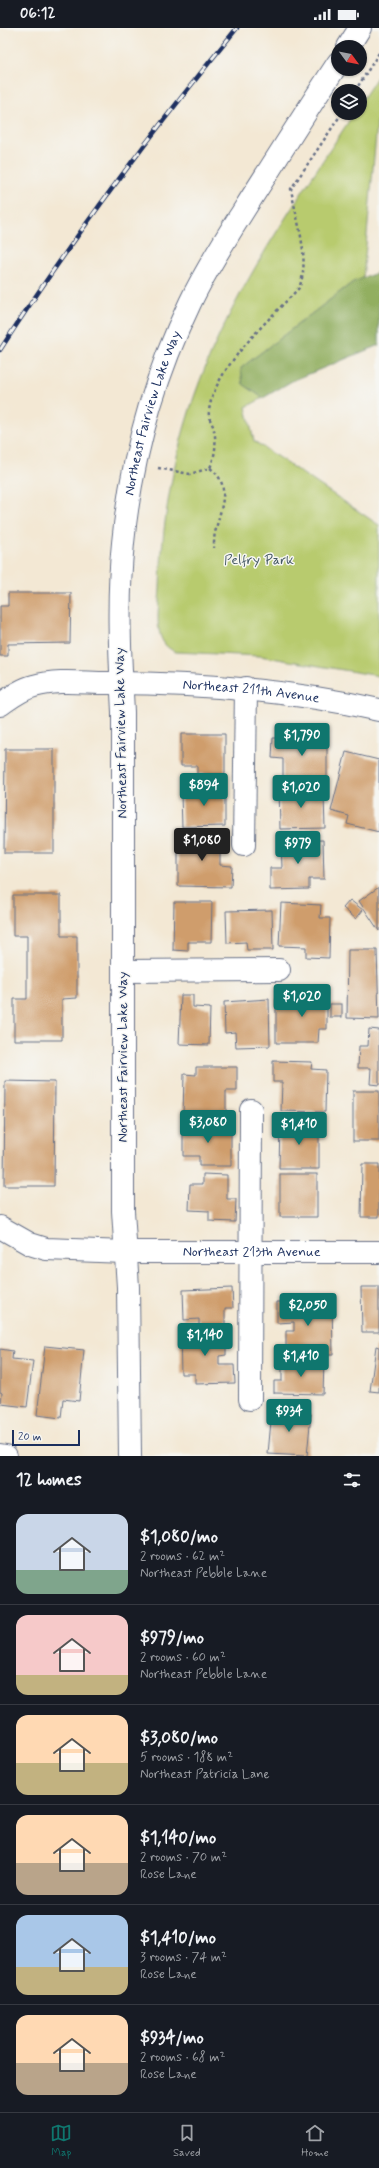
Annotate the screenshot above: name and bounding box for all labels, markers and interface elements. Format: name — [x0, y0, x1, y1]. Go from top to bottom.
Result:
text: 06:12 — [20, 4, 55, 24]
north arrow — [331, 40, 367, 76]
map controls — [331, 40, 367, 120]
button: layers — [331, 84, 367, 120]
street label: Northeast Fairview Lake Way — [120, 328, 185, 497]
park label: Pelfry Park — [224, 551, 294, 569]
street label: Northeast Fairview Lake Way — [111, 647, 131, 819]
street label: Northeast 211th Avenue — [182, 676, 321, 707]
pin: $1,790 — [269, 723, 335, 757]
text: $1,790 — [284, 727, 320, 744]
pin: $894 — [180, 773, 228, 807]
pin: $1,020 — [268, 775, 334, 809]
text: $894 — [189, 777, 219, 794]
text: $1,020 — [282, 779, 320, 796]
pin: $1,080 — [169, 828, 235, 862]
pin: $979 — [274, 831, 322, 865]
text: $1,080 — [183, 832, 221, 849]
text: $979 — [284, 835, 312, 852]
street label: Northeast Fairview Lake Way — [114, 971, 132, 1143]
pin: $1,020 — [269, 984, 335, 1018]
text: $1,020 — [283, 988, 321, 1005]
pin: $3,080 — [175, 1110, 241, 1144]
pin: $1,410 — [266, 1112, 332, 1146]
text: $3,080 — [189, 1114, 227, 1131]
text: $1,410 — [281, 1116, 317, 1133]
street label: Northeast 213th Avenue — [183, 1243, 321, 1261]
pin: $2,050 — [275, 1293, 341, 1327]
text: $2,050 — [289, 1297, 327, 1314]
pin: $1,140 — [172, 1323, 238, 1357]
text: $1,140 — [187, 1327, 223, 1344]
pin: $1,410 — [268, 1344, 334, 1378]
text: $1,410 — [283, 1348, 319, 1365]
pin: $934 — [265, 1399, 313, 1433]
text: $934 — [275, 1403, 303, 1420]
scale bar — [12, 1428, 80, 1447]
text: 20 m — [18, 1430, 41, 1444]
text: 12 homes — [16, 1469, 82, 1491]
icon: filters — [341, 1469, 363, 1491]
text: $1,080/mo — [140, 1526, 218, 1548]
icon: home — [48, 1530, 96, 1578]
text: 2 rooms · 62 m² — [140, 1548, 225, 1565]
text: Northeast Pebble Lane — [140, 1565, 267, 1582]
text: $979/mo — [140, 1627, 204, 1649]
icon: home — [48, 1631, 96, 1679]
text: 2 rooms · 60 m² — [140, 1649, 226, 1666]
text: Northeast Pebble Lane — [140, 1666, 267, 1683]
text: $3,080/mo — [140, 1727, 218, 1749]
icon: home — [48, 1731, 96, 1779]
text: 5 rooms · 188 m² — [140, 1749, 233, 1766]
text: Northeast Patricia Lane — [140, 1766, 270, 1783]
text: $1,140/mo — [140, 1827, 216, 1849]
icon: home — [48, 1831, 96, 1879]
text: 2 rooms · 70 m² — [140, 1849, 227, 1866]
text: Rose Lane — [140, 1866, 197, 1883]
text: $1,410/mo — [140, 1927, 216, 1949]
icon: home — [48, 1931, 96, 1979]
text: 3 rooms · 74 m² — [140, 1949, 227, 1966]
text: Rose Lane — [140, 1966, 197, 1983]
text: $934/mo — [140, 2027, 204, 2049]
icon: home — [48, 2031, 96, 2079]
text: 2 rooms · 68 m² — [140, 2049, 225, 2066]
text: Rose Lane — [140, 2066, 197, 2083]
tab: Map — [50, 2122, 72, 2160]
tab: Saved — [173, 2122, 201, 2160]
tab: Home — [301, 2122, 329, 2160]

